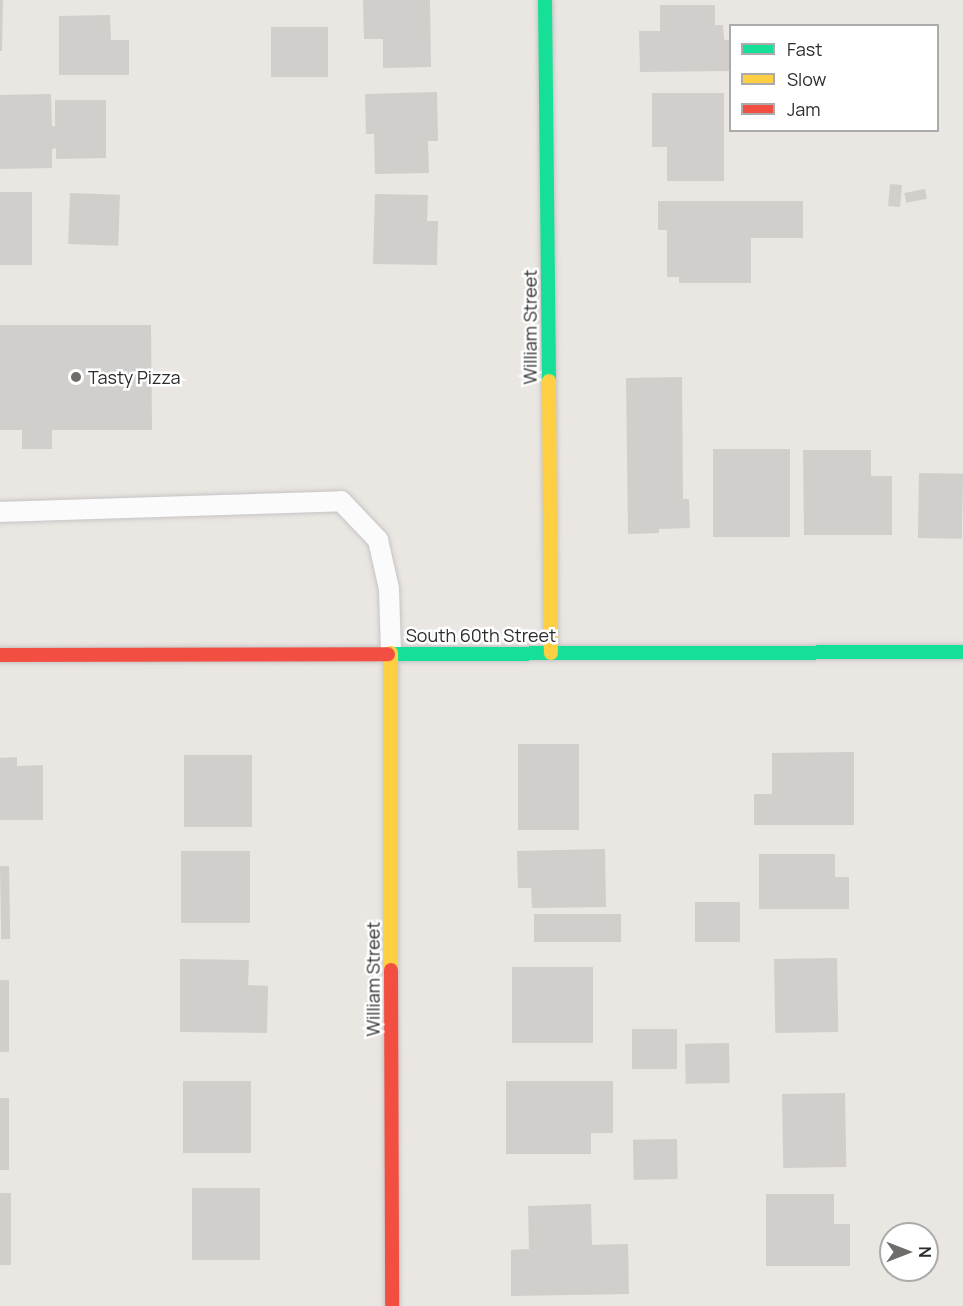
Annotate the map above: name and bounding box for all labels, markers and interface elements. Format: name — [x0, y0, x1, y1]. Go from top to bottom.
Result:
legend — [729, 24, 939, 132]
text: Fast — [787, 37, 822, 61]
text: Slow — [787, 67, 826, 91]
text: Jam — [787, 97, 821, 121]
street label: William Street — [519, 269, 541, 385]
place label: Tasty Pizza — [88, 366, 181, 388]
marker: Tasty Pizza — [69, 370, 83, 384]
street label: South 60th Street — [406, 624, 556, 646]
street label: William Street — [362, 921, 384, 1037]
north arrow — [879, 1222, 939, 1282]
text: N — [914, 1246, 936, 1258]

